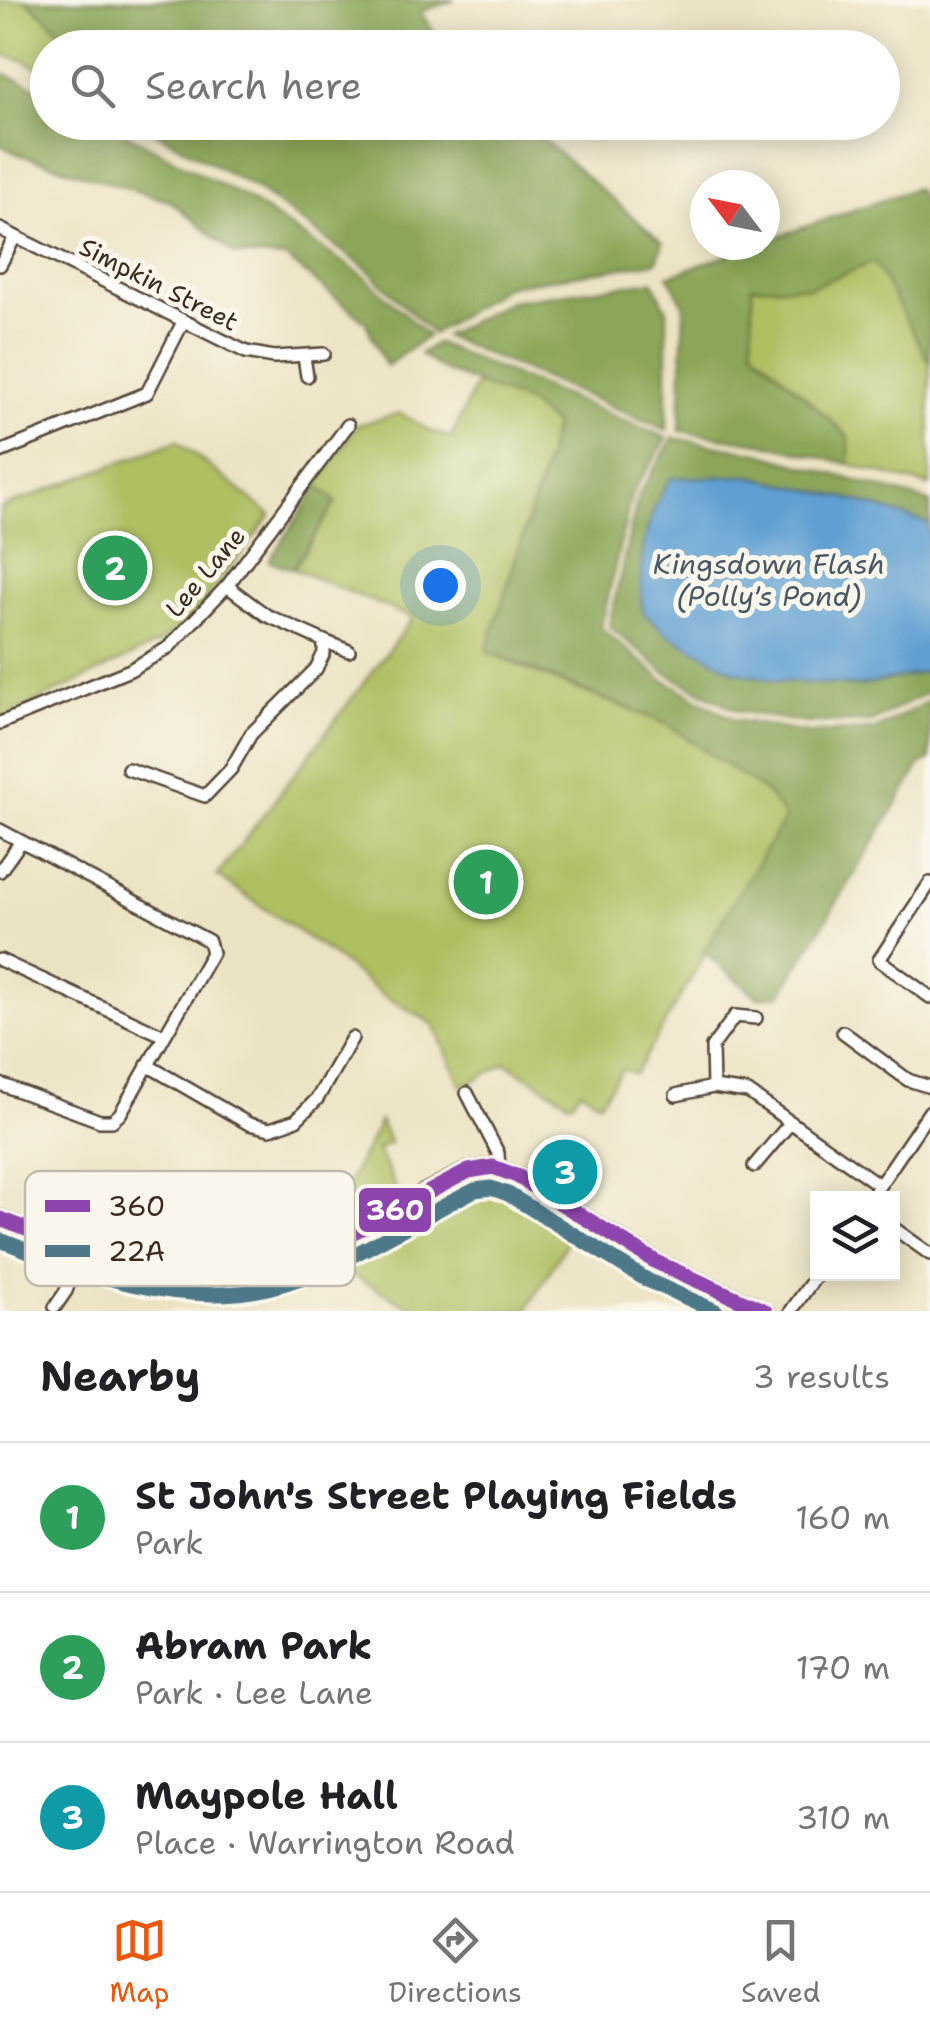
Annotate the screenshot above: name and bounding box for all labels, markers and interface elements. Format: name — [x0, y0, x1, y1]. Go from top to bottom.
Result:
search box — [30, 30, 900, 140]
icon: search — [65, 58, 120, 113]
text: Search here — [145, 60, 362, 111]
north arrow — [690, 170, 780, 260]
street label: Simpkin Street — [74, 229, 244, 339]
street label: Lee Lane — [157, 520, 253, 624]
pin: 2 — [82, 530, 148, 606]
water label: Kingsdown Flash (Polly's Pond) — [653, 545, 885, 615]
your location — [415, 560, 466, 611]
pin: 1 — [454, 844, 518, 920]
pin: 3 — [532, 1134, 598, 1210]
legend — [25, 1171, 355, 1286]
line badge: 360 — [357, 1186, 433, 1234]
text: 360 — [108, 1187, 165, 1225]
text: 360 — [366, 1191, 424, 1229]
map controls — [810, 1191, 900, 1281]
button: layers — [810, 1191, 900, 1281]
text: 22A — [108, 1232, 165, 1270]
text: Nearby — [40, 1348, 200, 1404]
text: 3 results — [753, 1355, 890, 1398]
text: St John's Street Playing Fields — [135, 1470, 737, 1521]
text: 1 — [65, 1496, 80, 1539]
text: 160 m — [795, 1496, 890, 1539]
text: Park — [135, 1521, 204, 1564]
text: Abram Park — [135, 1620, 372, 1671]
text: 2 — [61, 1646, 84, 1689]
text: 170 m — [796, 1646, 890, 1689]
text: Park · Lee Lane — [135, 1671, 373, 1714]
text: Maypole Hall — [135, 1770, 398, 1821]
text: 3 — [61, 1796, 84, 1839]
text: 310 m — [796, 1796, 890, 1839]
text: Place · Warrington Road — [135, 1821, 515, 1864]
tab: Map — [110, 1913, 169, 2011]
tab: Directions — [388, 1913, 522, 2011]
tab: Saved — [741, 1913, 820, 2011]

